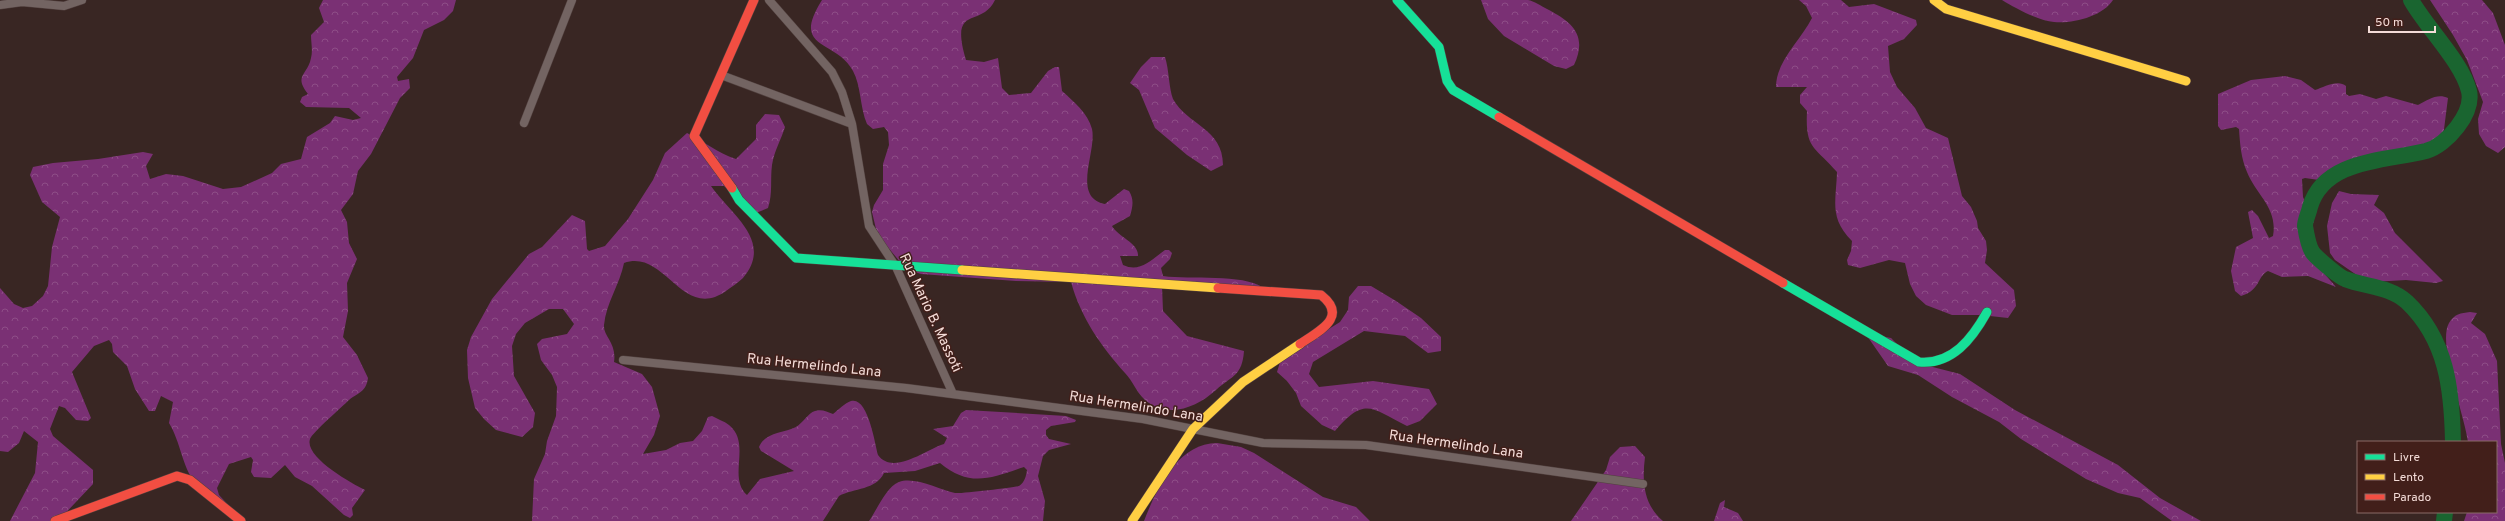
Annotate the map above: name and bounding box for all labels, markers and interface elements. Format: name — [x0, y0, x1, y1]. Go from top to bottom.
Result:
scale bar — [2369, 8, 2435, 34]
text: 50 m — [2375, 15, 2403, 31]
street label: Rua Mario B. Massoti — [895, 251, 965, 375]
street label: Rua Hermelindo Lana — [746, 350, 882, 382]
street label: Rua Hermelindo Lana — [1068, 388, 1204, 426]
street label: Rua Hermelindo Lana — [1388, 427, 1524, 463]
legend — [2357, 441, 2497, 513]
text: Livre — [2393, 450, 2420, 466]
text: Lento — [2393, 470, 2424, 486]
text: Parado — [2393, 490, 2431, 506]

